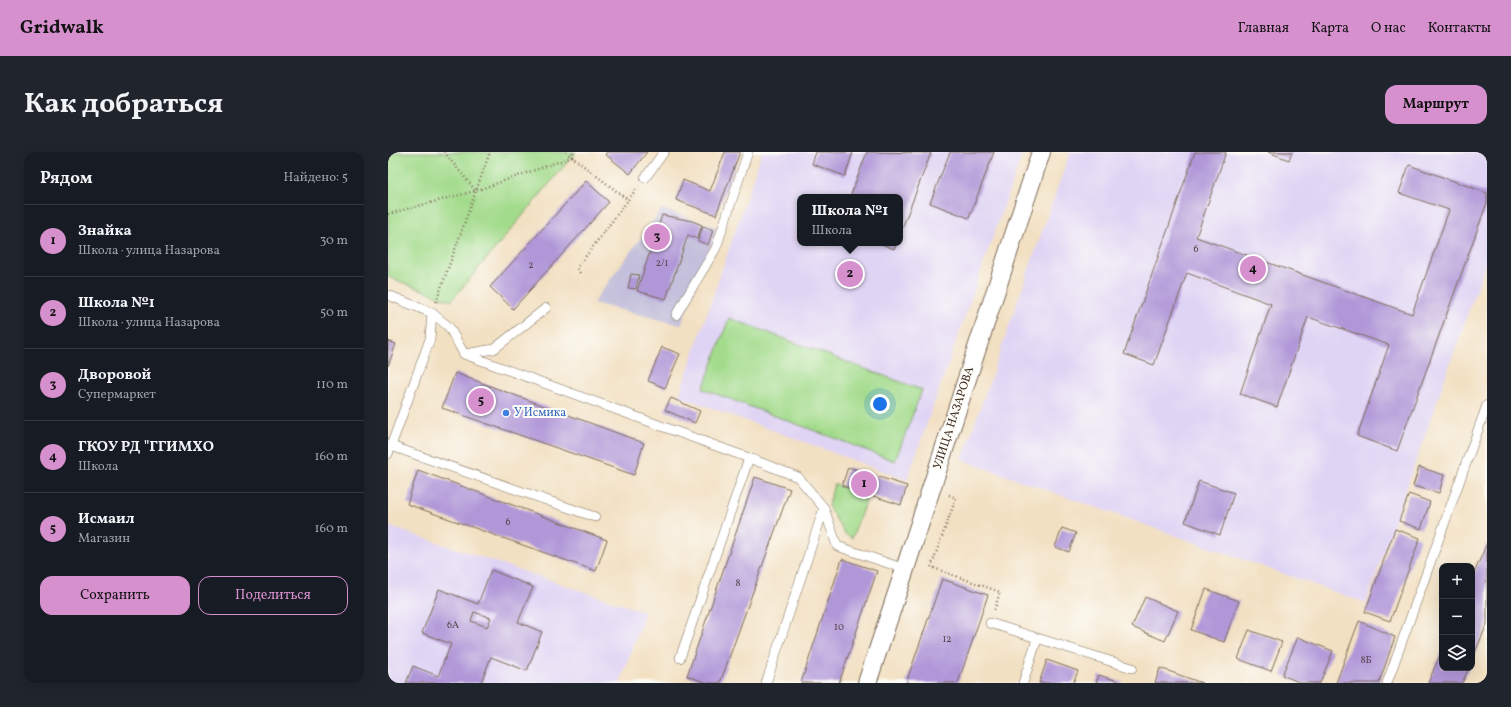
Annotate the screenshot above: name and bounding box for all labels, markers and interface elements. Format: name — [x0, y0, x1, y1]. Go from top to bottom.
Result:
text: Gridwalk — [20, 15, 104, 41]
text: Главная — [1238, 19, 1289, 38]
text: Карта — [1311, 19, 1349, 38]
text: О нас — [1371, 19, 1406, 38]
text: Контакты — [1428, 19, 1491, 38]
text: Как добраться — [24, 85, 223, 124]
button: Маршрут — [1385, 85, 1487, 124]
text: Рядом — [40, 167, 93, 190]
text: Найдено: 5 — [284, 169, 348, 187]
popup — [797, 194, 903, 246]
text: Школа №1 — [812, 201, 888, 222]
text: Знайка — [78, 221, 132, 242]
pin: 3 — [644, 222, 670, 252]
text: Школа — [812, 222, 852, 240]
text: 1 — [50, 232, 56, 250]
text: 30 m — [320, 232, 348, 250]
text: Школа · улица Назарова — [78, 242, 220, 260]
house number: 6 — [1193, 242, 1199, 256]
pin: 4 — [1240, 254, 1266, 284]
house number: 2/1 — [656, 256, 668, 270]
house number: 2 — [528, 258, 534, 272]
pin: 2 — [837, 259, 863, 289]
text: Школа №1 — [78, 293, 155, 314]
text: 2 — [50, 304, 56, 322]
text: 50 m — [320, 304, 348, 322]
text: Школа · улица Назарова — [78, 314, 220, 332]
street label: УЛИЦА НАЗАРОВА — [930, 364, 978, 472]
text: Дворовой — [78, 365, 151, 386]
text: 3 — [50, 376, 56, 394]
text: 110 m — [316, 376, 348, 394]
text: Супермаркет — [78, 386, 156, 404]
pin: 5 — [468, 386, 494, 416]
your location — [870, 394, 890, 414]
place label: У Исмика — [514, 405, 566, 421]
marker: У Исмика — [501, 408, 511, 418]
text: ГКОУ РД "ГГИМХО — [78, 437, 214, 458]
text: 4 — [49, 448, 57, 466]
text: 160 m — [314, 448, 348, 466]
text: Школа — [78, 458, 118, 476]
pin: 1 — [851, 469, 877, 499]
text: Исмаил — [78, 509, 135, 530]
house number: 6 — [505, 515, 511, 529]
text: 5 — [50, 520, 56, 538]
text: 160 m — [314, 520, 348, 538]
text: Магазин — [78, 530, 130, 548]
map controls — [1439, 563, 1475, 671]
button: + — [1439, 563, 1475, 599]
button: Сохранить — [40, 576, 190, 615]
button: Поделиться — [198, 576, 348, 615]
house number: 8 — [735, 576, 741, 590]
button: − — [1439, 599, 1475, 635]
house number: 6А — [447, 618, 459, 632]
house number: 10 — [834, 620, 844, 634]
house number: 12 — [942, 632, 952, 646]
button: layers — [1439, 635, 1475, 671]
house number: 8Б — [1360, 653, 1372, 667]

